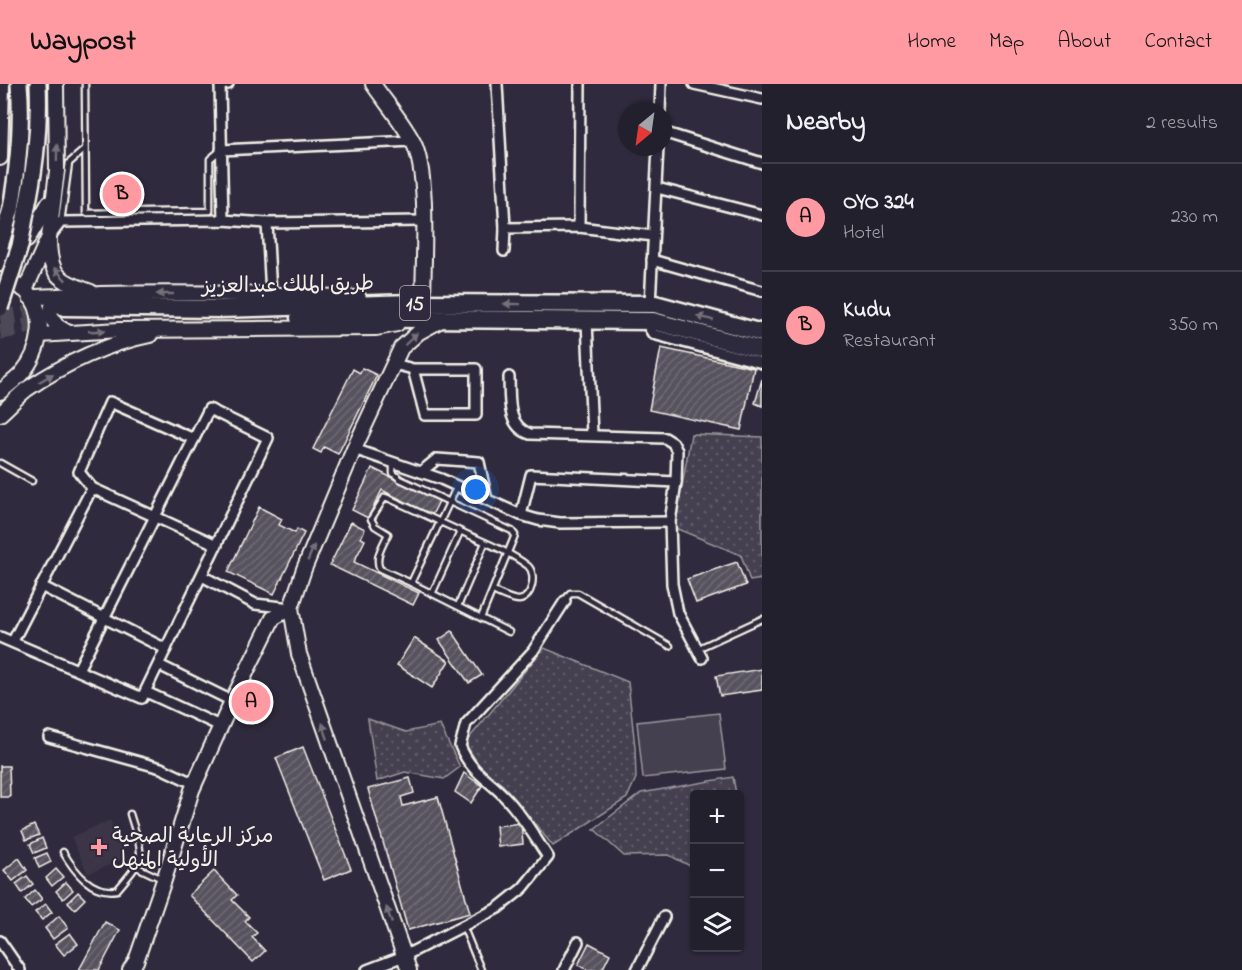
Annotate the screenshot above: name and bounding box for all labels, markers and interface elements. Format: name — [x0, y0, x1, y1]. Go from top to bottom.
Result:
text: Waypost — [30, 22, 136, 63]
text: Home — [907, 27, 956, 57]
text: Map — [989, 27, 1024, 57]
text: About — [1057, 27, 1111, 57]
text: Contact — [1144, 27, 1212, 57]
north arrow — [618, 102, 672, 156]
text: Nearby — [786, 104, 865, 142]
text: 2 results — [1146, 109, 1218, 138]
one-way arrow — [53, 144, 62, 163]
pin: B — [102, 172, 142, 216]
text: OYO 324 — [843, 187, 914, 219]
text: A — [799, 203, 812, 232]
text: 230 m — [1171, 203, 1218, 232]
text: Hotel — [843, 219, 884, 248]
one-way arrow — [53, 267, 67, 282]
street label: طريق الملك عبدالعزيز — [200, 269, 374, 303]
road number: 15 — [400, 286, 430, 320]
one-way arrow — [155, 289, 174, 299]
text: Kudu — [843, 295, 891, 327]
one-way arrow — [503, 299, 522, 309]
text: B — [799, 311, 812, 340]
text: 350 m — [1169, 311, 1218, 340]
one-way arrow — [696, 313, 714, 322]
one-way arrow — [88, 326, 107, 336]
text: Restaurant — [843, 327, 936, 356]
one-way arrow — [404, 332, 419, 346]
one-way arrow — [38, 373, 54, 384]
your location — [461, 475, 490, 504]
one-way arrow — [306, 544, 315, 561]
pin: A — [232, 680, 270, 724]
one-way arrow — [320, 722, 330, 740]
map controls — [690, 790, 744, 952]
button: + — [690, 790, 744, 844]
place label: مركز الرعاية الصحية الأولية المنهل — [112, 822, 274, 876]
marker: مركز الرعاية الصحية الأولية المنهل — [90, 838, 108, 856]
button: − — [690, 844, 744, 898]
button: layers — [690, 898, 744, 952]
one-way arrow — [384, 906, 394, 924]

